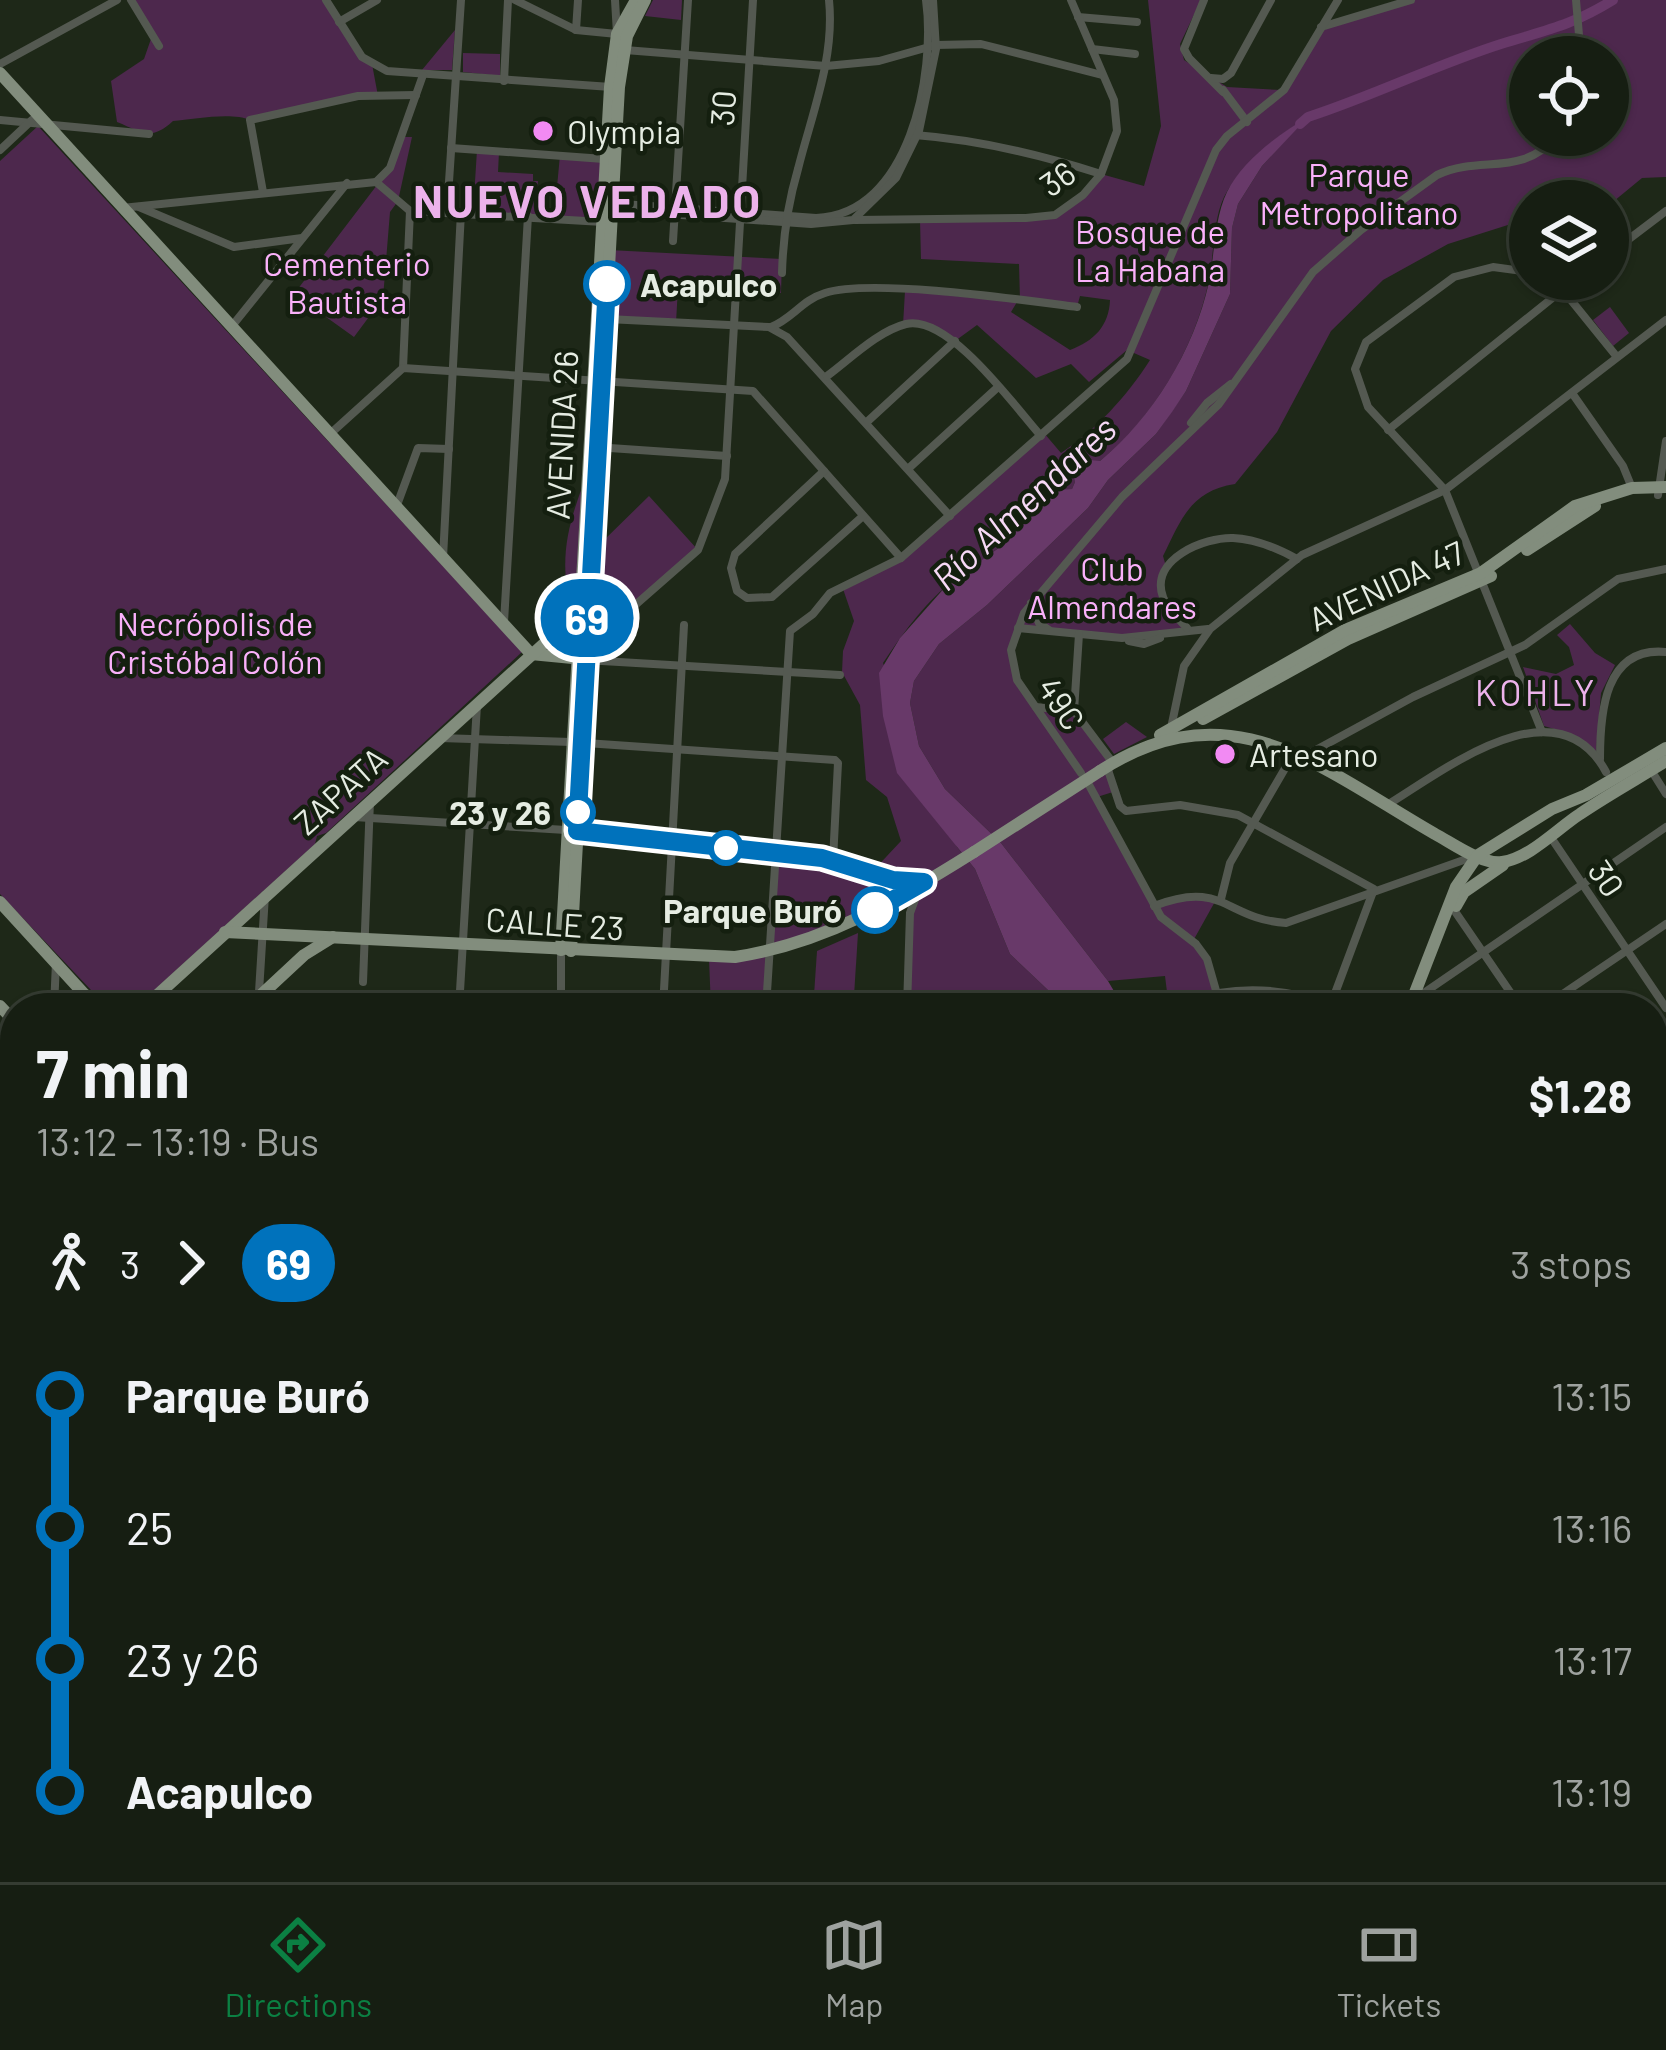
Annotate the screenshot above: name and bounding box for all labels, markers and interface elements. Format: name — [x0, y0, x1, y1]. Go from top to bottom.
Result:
map controls — [1509, 36, 1629, 300]
button: locate — [1509, 36, 1629, 156]
street label: 30 — [701, 89, 743, 127]
place label: Olympia — [567, 111, 681, 151]
marker: Olympia — [530, 118, 556, 144]
street label: 36 — [1032, 152, 1082, 204]
park label: Parque Metropolitano — [1259, 154, 1459, 232]
district label: NUEVO VEDADO — [413, 173, 763, 227]
button: layers — [1509, 180, 1629, 300]
park label: Bosque de La Habana — [1075, 211, 1225, 289]
park label: Cementerio Bautista — [263, 243, 431, 321]
marker: Acapulco — [585, 262, 629, 306]
place label: Acapulco — [640, 264, 777, 304]
street label: AVENIDA 26 — [537, 349, 585, 521]
water label: Río Almendares — [922, 406, 1124, 598]
street label: AVENIDA 47 — [1302, 532, 1470, 638]
park label: Club Almendares — [1027, 548, 1197, 626]
line badge: 69 — [533, 579, 641, 657]
text: 69 — [565, 593, 609, 643]
park label: Necrópolis de Cristóbal Colón — [107, 603, 323, 681]
street label: 49C — [1030, 669, 1094, 737]
district label: KOHLY — [1475, 670, 1597, 713]
place label: Artesano — [1249, 734, 1379, 774]
street label: ZAPATA — [285, 738, 395, 842]
marker: Artesano — [1212, 741, 1238, 767]
place label: 23 y 26 — [449, 792, 551, 832]
marker: 23 y 26 — [562, 796, 594, 828]
unlabelled marker — [710, 832, 742, 864]
street label: 30 — [1580, 852, 1634, 904]
marker: Parque Buró — [853, 888, 897, 932]
place label: Parque Buró — [663, 890, 842, 930]
street label: CALLE 23 — [484, 898, 626, 948]
text: 7 min — [36, 1032, 190, 1111]
text: $1.28 — [1529, 1068, 1632, 1122]
text: 13:12 – 13:19 · Bus — [36, 1117, 319, 1164]
icon: walk — [36, 1230, 102, 1296]
icon: forward — [158, 1230, 224, 1296]
text: 69 — [266, 1238, 311, 1288]
text: 3 — [120, 1240, 140, 1287]
text: 3 stops — [1510, 1240, 1632, 1287]
text: Parque Buró — [126, 1368, 370, 1422]
text: 13:15 — [1551, 1372, 1632, 1419]
text: 25 — [126, 1500, 173, 1554]
text: 13:16 — [1551, 1504, 1632, 1551]
text: 23 y 26 — [126, 1632, 259, 1686]
text: 13:17 — [1553, 1636, 1632, 1683]
text: Acapulco — [126, 1764, 313, 1818]
text: 13:19 — [1551, 1768, 1632, 1815]
tab: Directions — [225, 1912, 372, 2024]
tab: Map — [821, 1912, 887, 2024]
tab: Tickets — [1336, 1912, 1441, 2024]

